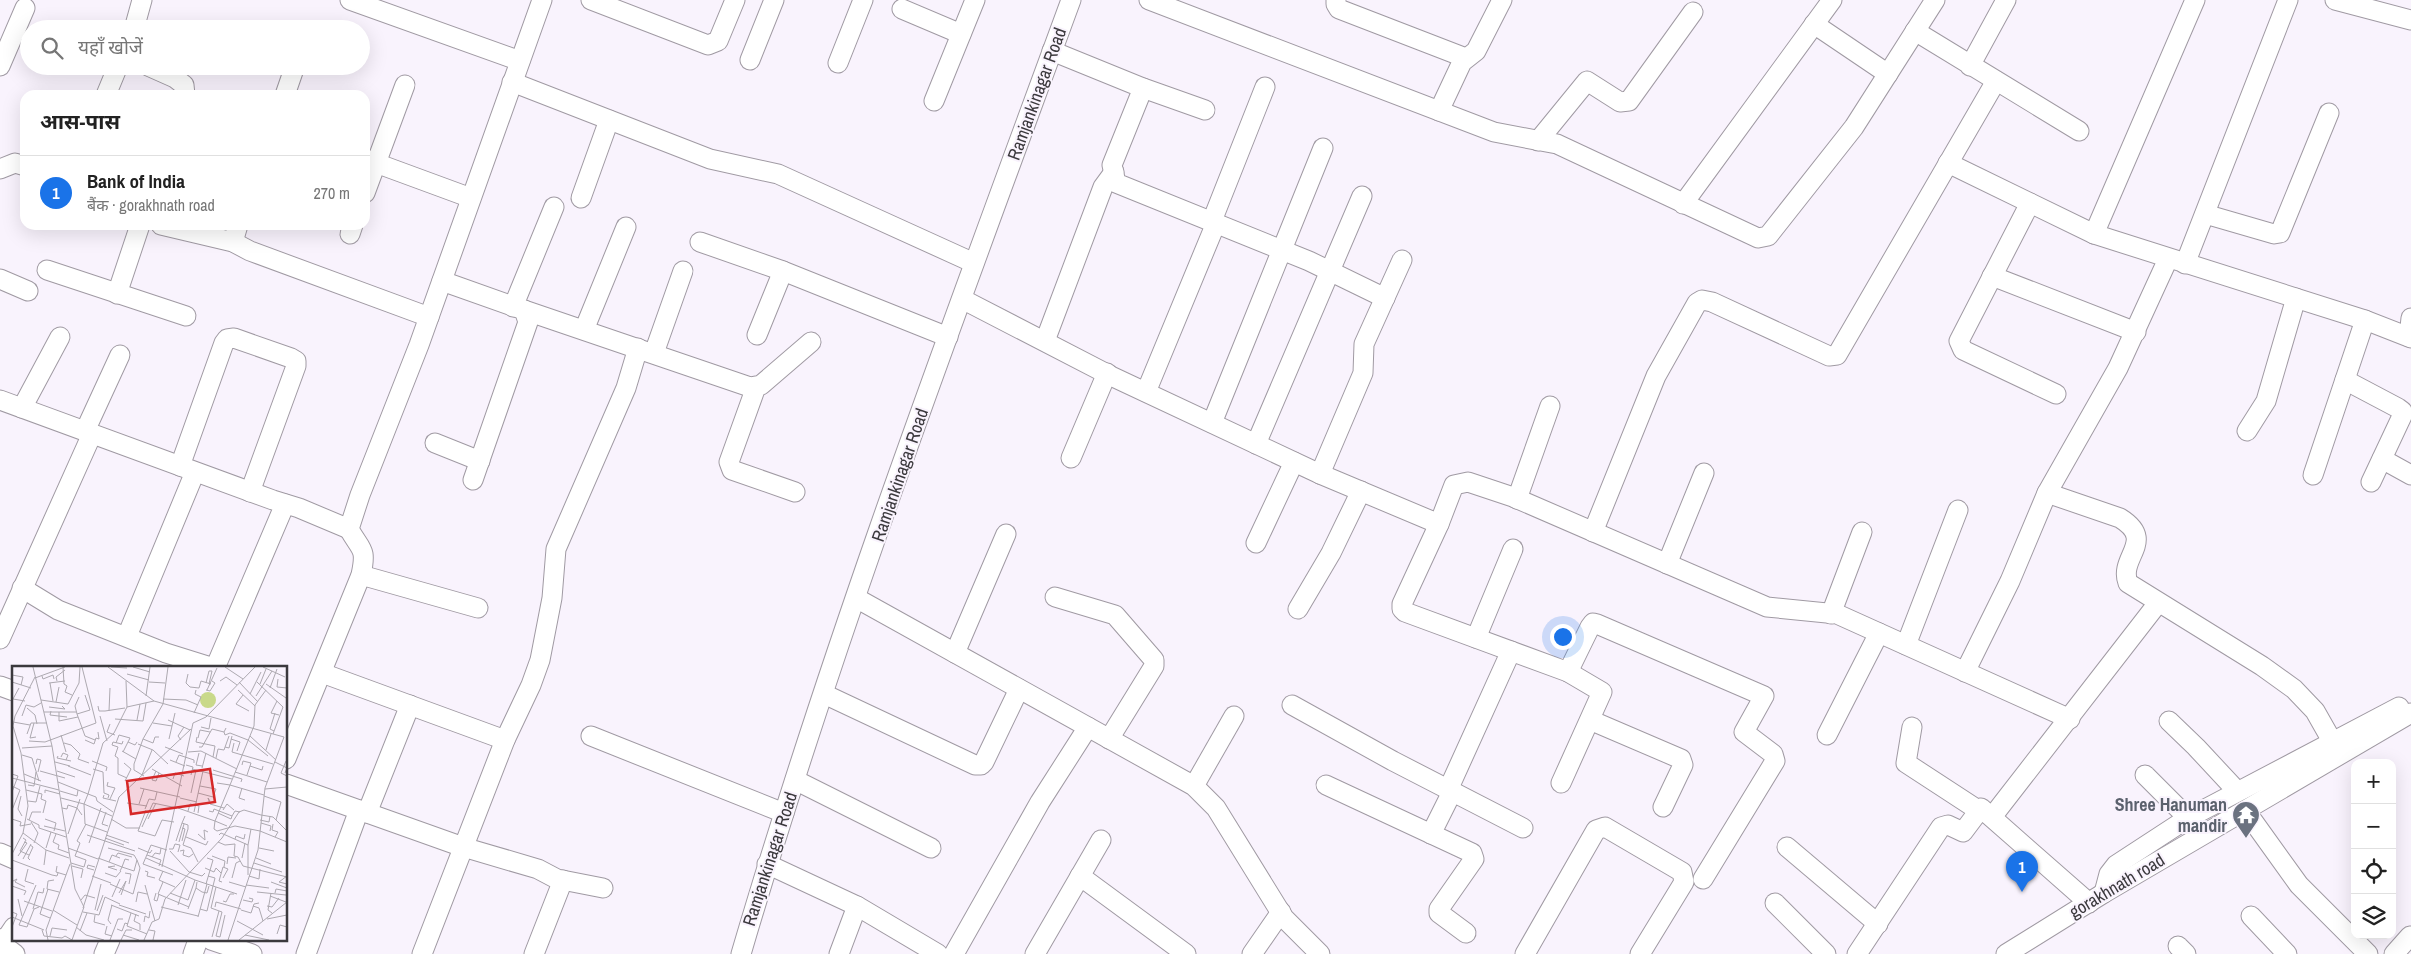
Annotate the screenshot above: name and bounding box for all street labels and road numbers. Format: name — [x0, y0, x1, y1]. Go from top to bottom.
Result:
street label: Ramjankinagar Road — [1001, 24, 1072, 164]
street label: Ramjankinagar Road — [865, 405, 934, 545]
street label: Ramjankinagar Road — [736, 789, 803, 929]
street label: gorakhnath road — [2064, 847, 2169, 924]

